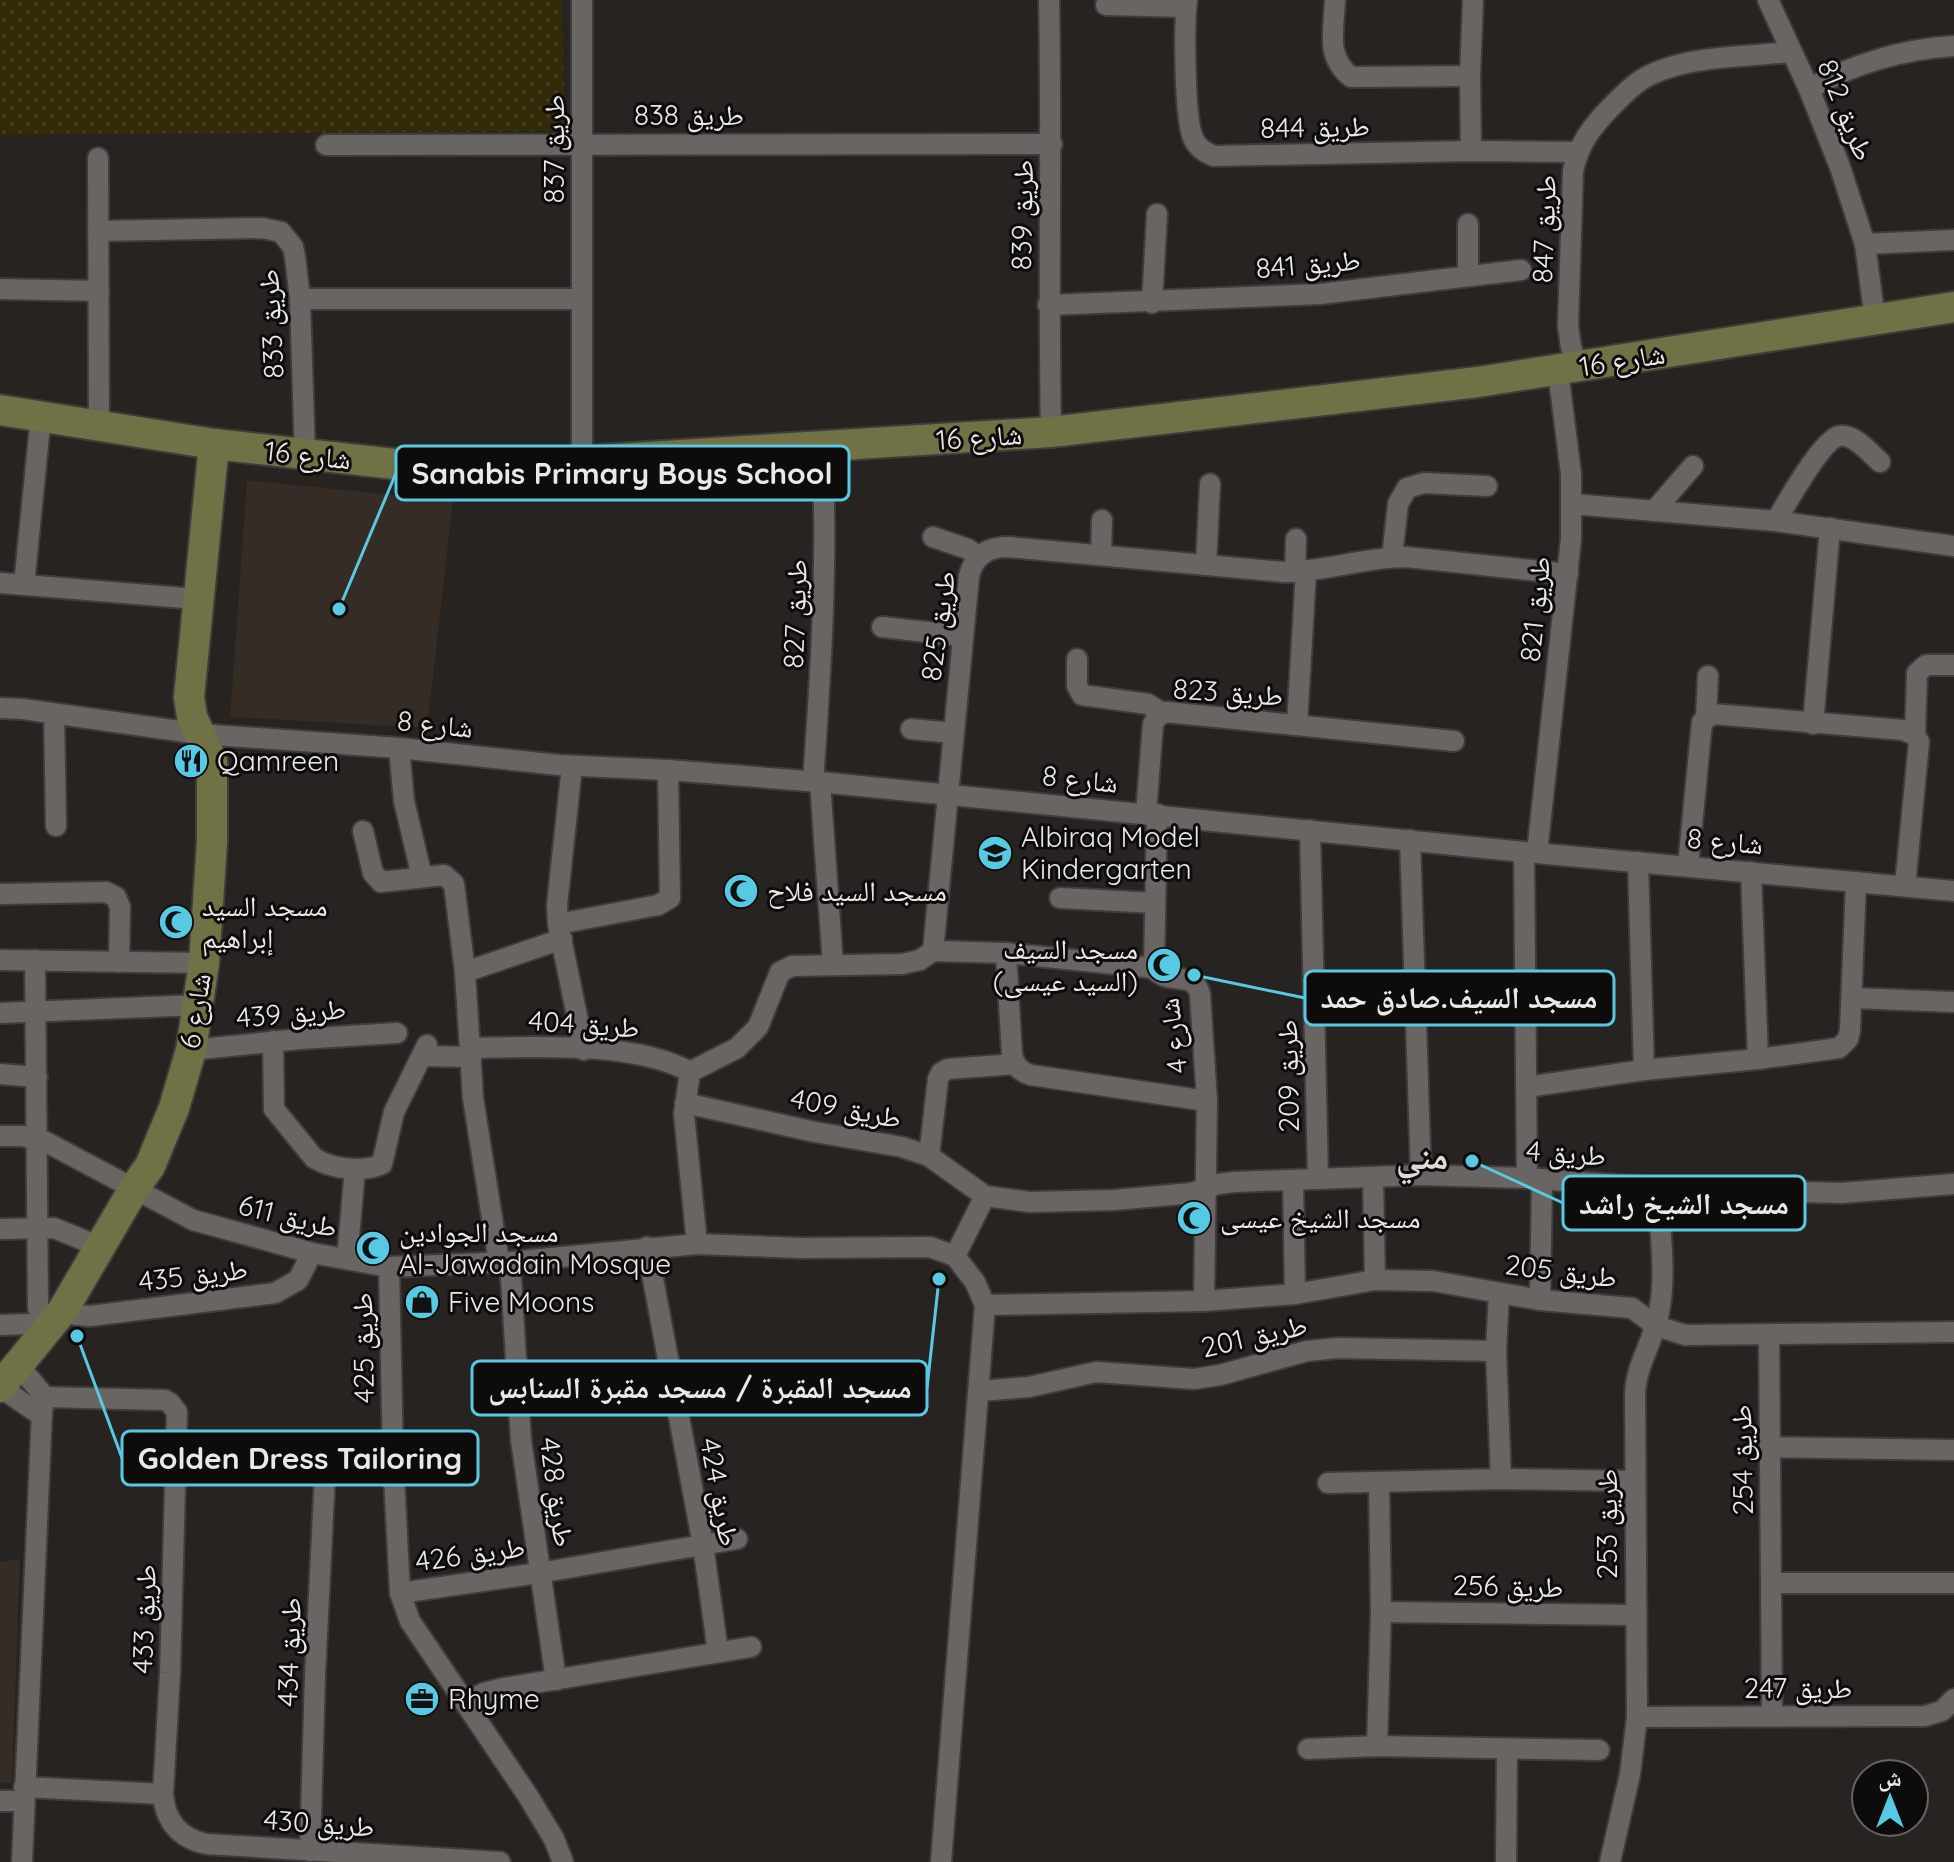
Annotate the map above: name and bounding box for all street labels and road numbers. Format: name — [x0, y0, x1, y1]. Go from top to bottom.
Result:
street label: طريق 812 — [1809, 54, 1883, 166]
street label: طريق 837 — [536, 94, 572, 204]
street label: طريق 838 — [634, 97, 744, 133]
street label: طريق 844 — [1260, 108, 1370, 146]
street label: طريق 839 — [1003, 159, 1041, 271]
street label: طريق 847 — [1524, 174, 1564, 284]
street label: طريق 841 — [1254, 241, 1362, 287]
street label: طريق 833 — [250, 268, 292, 380]
street label: شارع 16 — [1577, 335, 1667, 385]
street label: شارع 16 — [935, 416, 1023, 458]
street label: شارع 16 — [263, 433, 353, 477]
street label: طريق 821 — [1512, 554, 1558, 664]
street label: طريق 827 — [775, 559, 815, 669]
street label: طريق 825 — [912, 569, 964, 683]
street label: طريق 823 — [1172, 670, 1284, 714]
street label: شارع 8 — [395, 702, 475, 746]
street label: شارع 8 — [1040, 757, 1120, 801]
street label: شارع 8 — [1686, 820, 1764, 862]
street label: شارع 6 — [171, 971, 219, 1051]
street label: طريق 439 — [235, 990, 347, 1036]
street label: شارع 4 — [1151, 996, 1195, 1076]
street label: طريق 404 — [527, 1002, 641, 1046]
street label: طريق 209 — [1269, 1019, 1307, 1133]
street label: طريق 409 — [788, 1080, 904, 1136]
street label: طريق 4 — [1525, 1132, 1607, 1174]
street label: طريق 611 — [235, 1186, 341, 1246]
street label: طريق 205 — [1503, 1246, 1619, 1296]
street label: طريق 435 — [136, 1250, 250, 1300]
street label: طريق 425 — [344, 1292, 382, 1404]
street label: طريق 201 — [1198, 1306, 1310, 1366]
street label: طريق 254 — [1723, 1404, 1761, 1516]
street label: طريق 428 — [531, 1435, 583, 1549]
street label: طريق 424 — [692, 1435, 748, 1549]
street label: طريق 253 — [1589, 1469, 1625, 1579]
street label: طريق 426 — [413, 1528, 527, 1580]
street label: طريق 433 — [124, 1564, 164, 1674]
street label: طريق 256 — [1452, 1567, 1564, 1605]
street label: طريق 434 — [269, 1597, 309, 1707]
street label: طريق 247 — [1744, 1670, 1852, 1706]
street label: طريق 430 — [262, 1801, 376, 1845]

